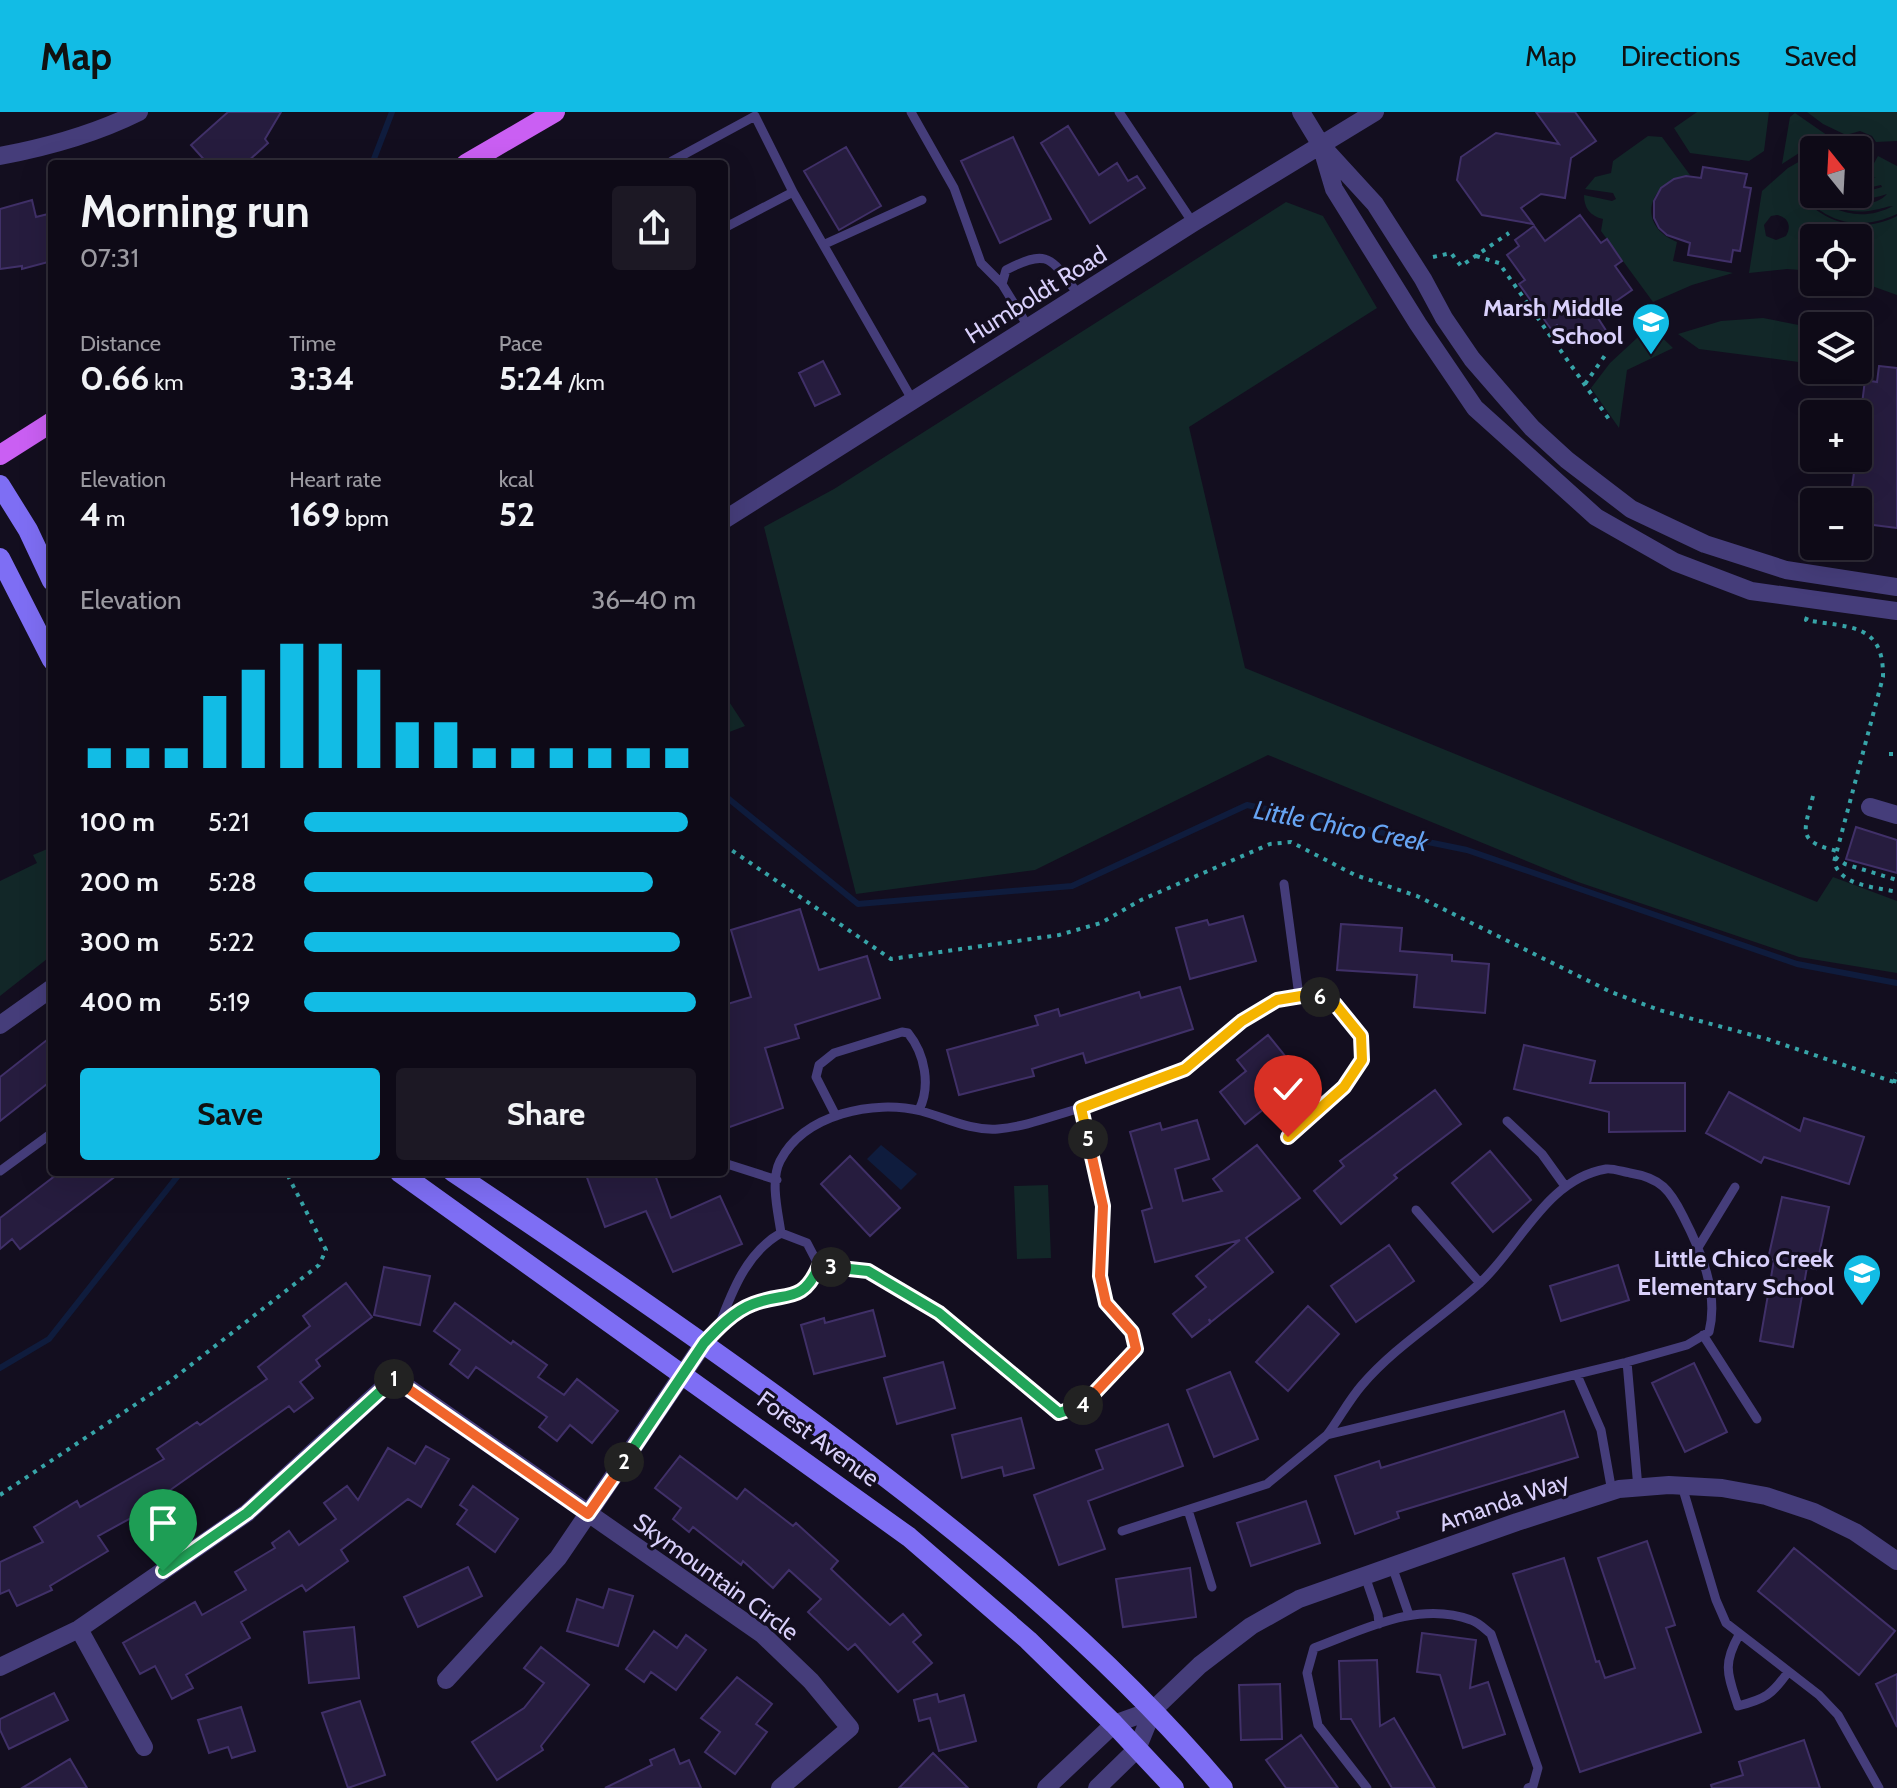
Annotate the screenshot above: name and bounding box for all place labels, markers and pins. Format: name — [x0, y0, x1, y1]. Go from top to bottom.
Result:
place label: Marsh Middle School — [1483, 293, 1623, 350]
school or university icon: Marsh Middle School — [1630, 301, 1672, 356]
pin: 6 — [1300, 977, 1340, 1017]
pin — [1254, 1055, 1322, 1137]
pin: 5 — [1068, 1119, 1108, 1159]
place label: Little Chico Creek Elementary School — [1637, 1244, 1834, 1301]
pin: 3 — [811, 1247, 851, 1287]
school or university icon: Little Chico Creek Elementary School — [1841, 1252, 1883, 1307]
pin: 1 — [374, 1359, 414, 1399]
pin: 4 — [1063, 1385, 1103, 1425]
pin: 2 — [604, 1442, 644, 1482]
pin — [129, 1489, 197, 1571]

